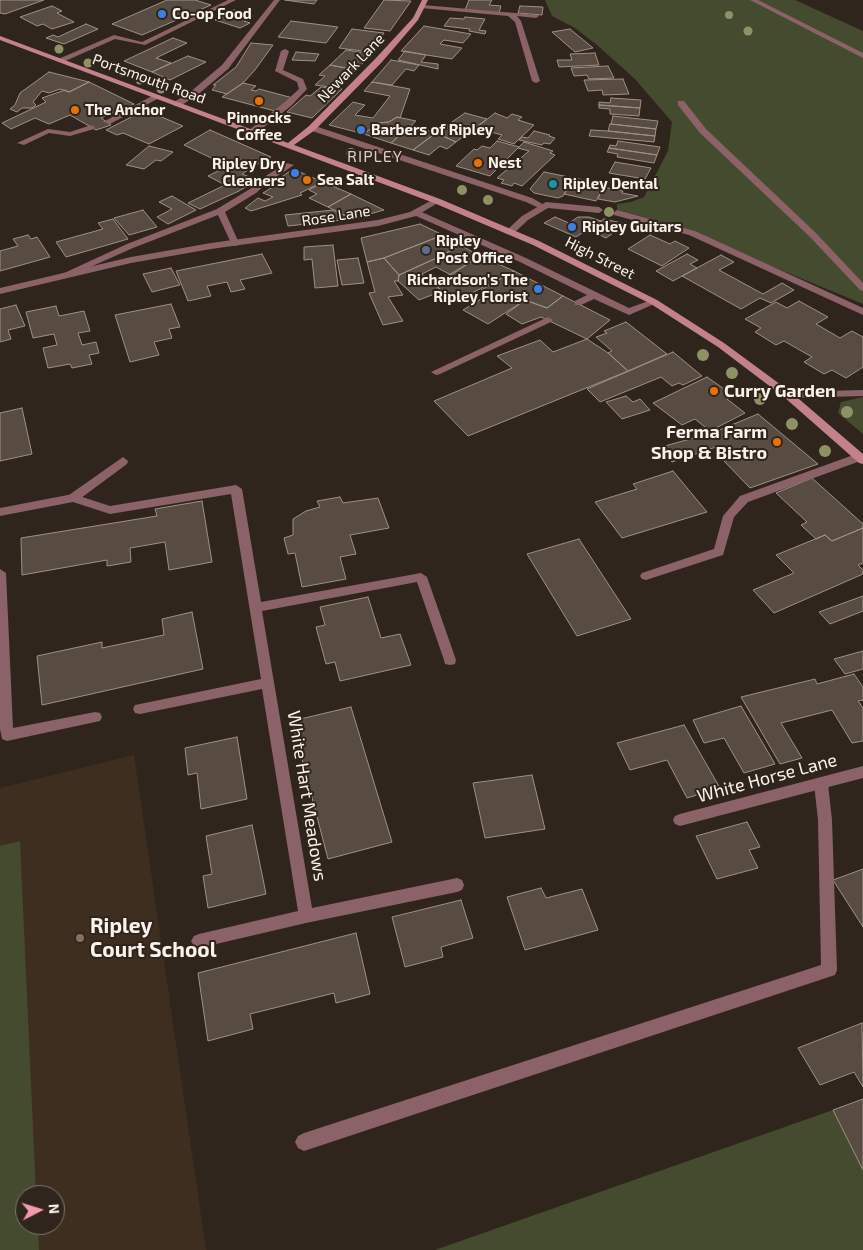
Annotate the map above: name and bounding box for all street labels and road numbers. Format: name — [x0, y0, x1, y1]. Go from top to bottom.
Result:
street label: Newark Lane — [314, 30, 388, 106]
street label: Portsmouth Road — [90, 50, 208, 108]
street label: Rose Lane — [300, 202, 372, 230]
street label: High Street — [562, 233, 638, 283]
street label: White Hart Meadows — [283, 709, 331, 883]
street label: White Horse Lane — [695, 749, 839, 807]

